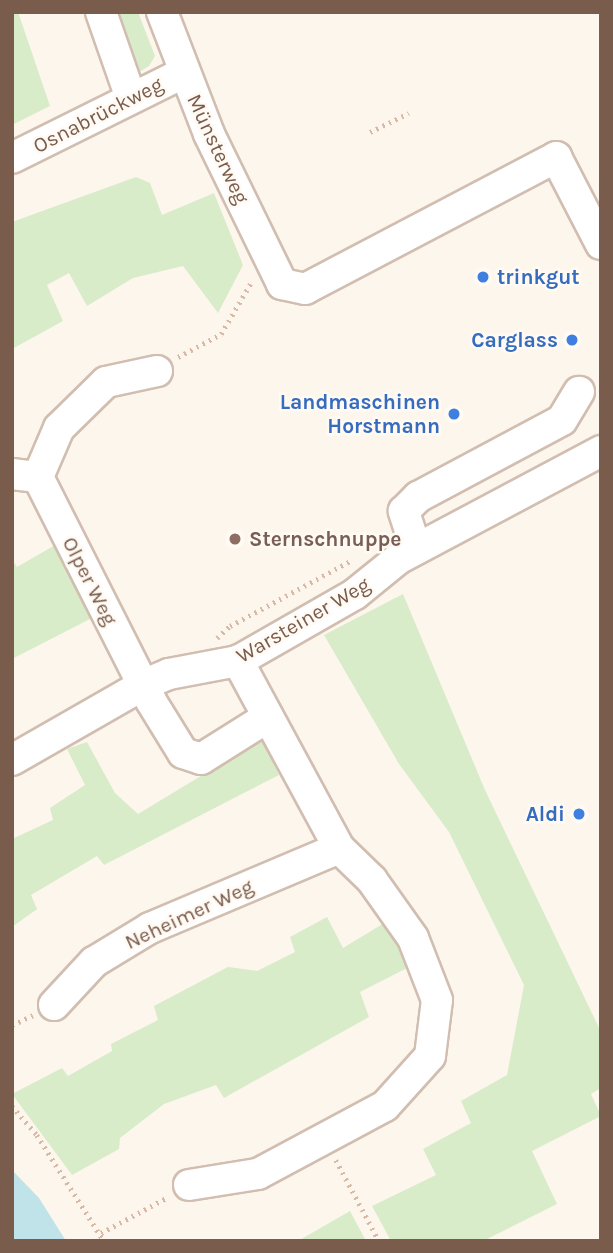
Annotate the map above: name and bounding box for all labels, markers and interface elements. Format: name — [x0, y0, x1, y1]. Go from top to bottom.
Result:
street label: Osnabrückweg — [29, 72, 167, 158]
street label: Münsterweg — [182, 90, 254, 208]
place label: trinkgut — [497, 264, 580, 290]
marker: trinkgut — [475, 269, 491, 285]
place label: Carglass — [471, 327, 558, 353]
marker: Carglass — [564, 332, 580, 348]
place label: Landmaschinen Horstmann — [280, 389, 440, 439]
marker: Landmaschinen Horstmann — [446, 406, 462, 422]
place label: Sternschnuppe — [249, 526, 401, 552]
marker: Sternschnuppe — [227, 531, 243, 547]
street label: Olper Weg — [57, 533, 123, 629]
street label: Warsteiner Weg — [232, 572, 374, 668]
place label: Aldi — [526, 801, 565, 827]
marker: Aldi — [571, 806, 587, 822]
street label: Neheimer Weg — [121, 873, 257, 955]

